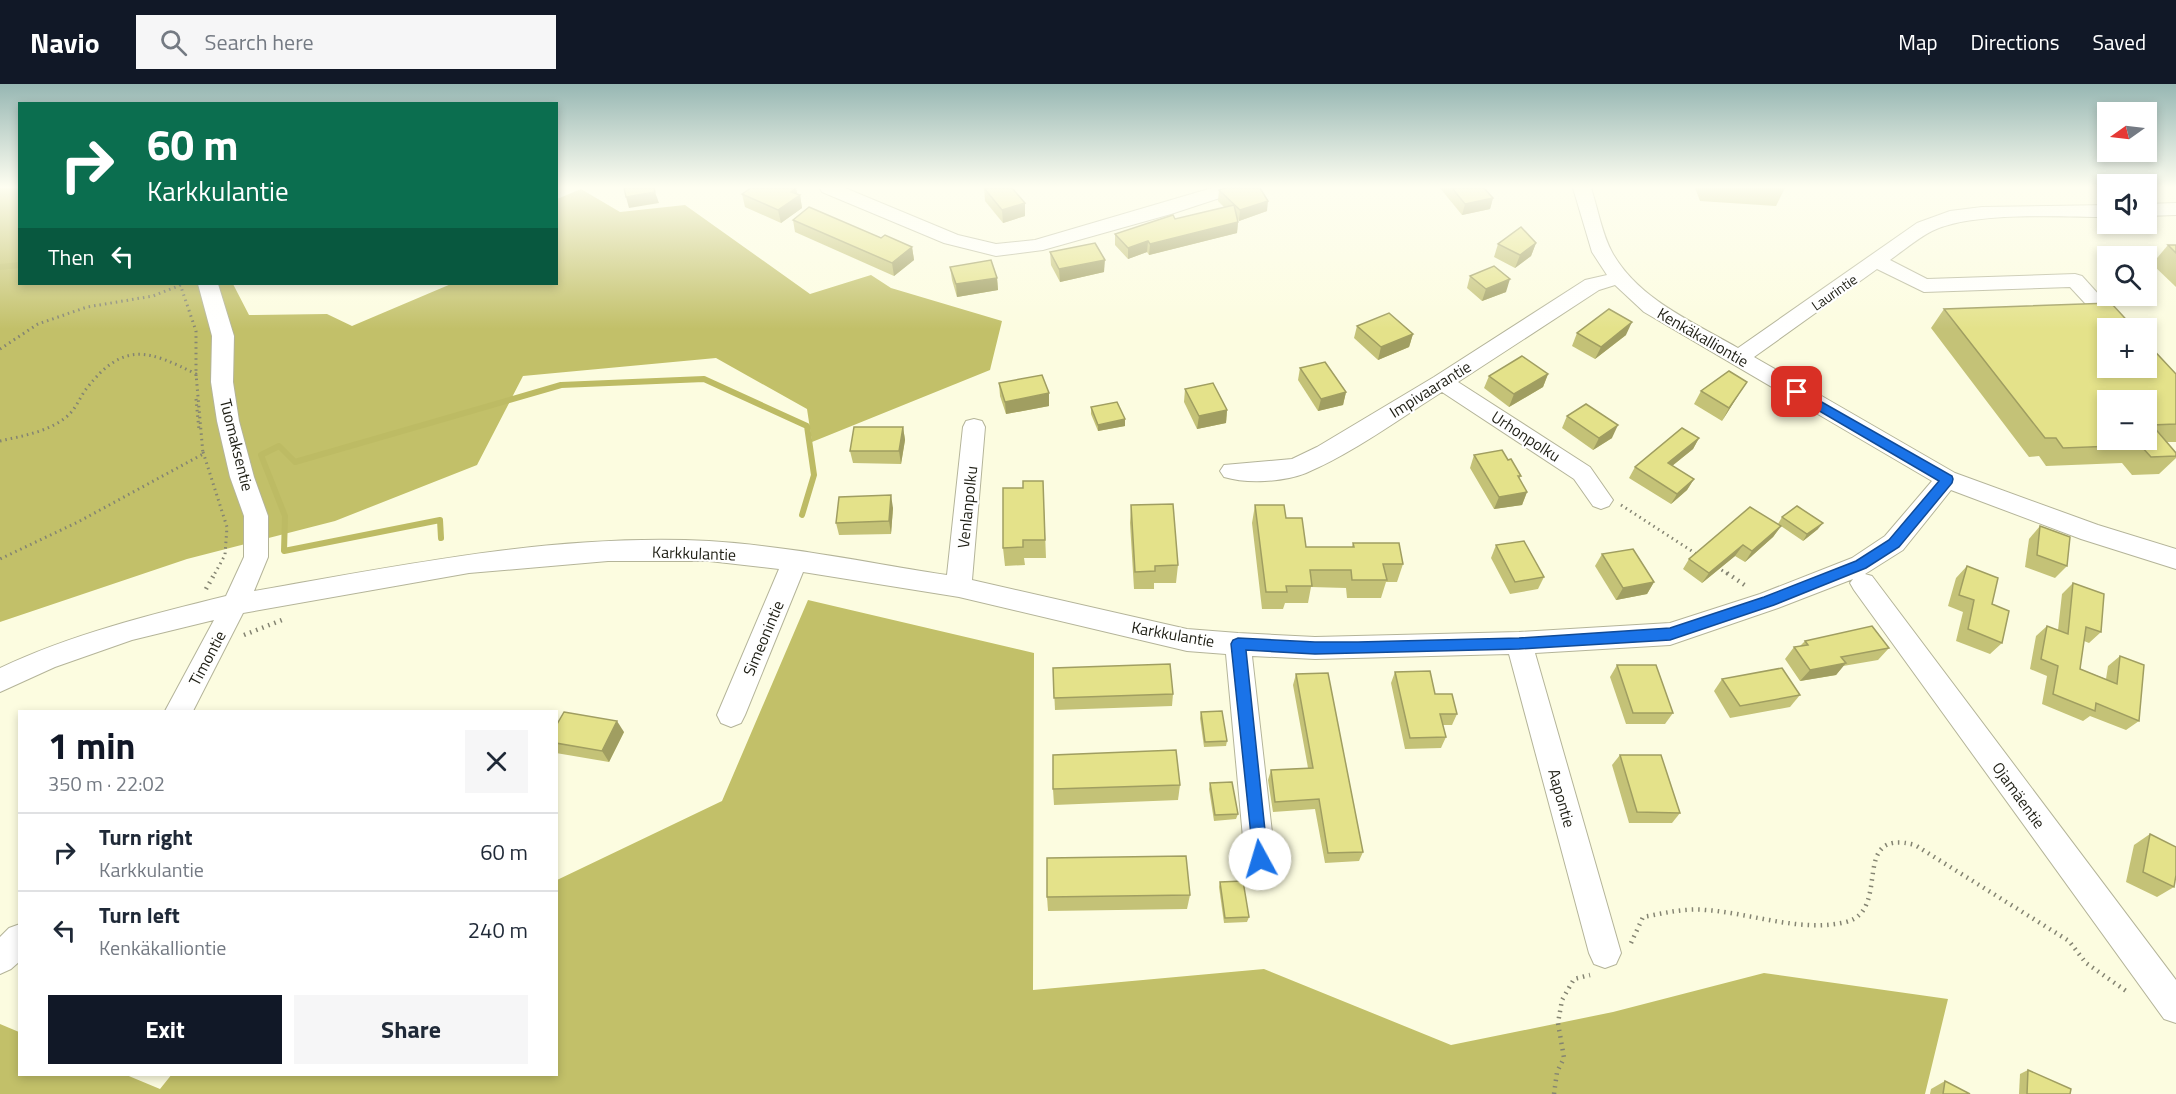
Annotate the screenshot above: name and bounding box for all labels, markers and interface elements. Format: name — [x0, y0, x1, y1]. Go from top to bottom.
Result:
search box — [136, 15, 556, 69]
text: Navio — [30, 21, 100, 64]
text: Search here — [205, 25, 314, 59]
icon: search — [157, 26, 190, 59]
text: Map — [1898, 26, 1938, 58]
text: Directions — [1971, 26, 2060, 58]
text: Saved — [2093, 26, 2146, 58]
north arrow — [2097, 102, 2157, 162]
map controls — [2097, 102, 2157, 450]
text: 60 m — [147, 112, 239, 176]
icon: right — [48, 126, 126, 204]
text: Karkkulantie — [147, 170, 289, 211]
button: sound — [2097, 174, 2157, 234]
text: Then — [48, 240, 94, 274]
icon: left — [106, 240, 139, 273]
button: search — [2097, 246, 2157, 306]
street label: Laurintie — [1807, 269, 1861, 315]
street label: Kenkäkalliontie — [1653, 301, 1753, 373]
button: + — [2097, 318, 2157, 378]
street label: Impivaarantie — [1385, 354, 1475, 424]
pin — [1771, 366, 1822, 417]
icon: arrive — [1780, 375, 1813, 408]
button: − — [2097, 390, 2157, 450]
street label: Tuomaksentie — [214, 396, 260, 494]
street label: Urhonpolku — [1487, 405, 1565, 467]
street label: Venlanpolku — [951, 465, 983, 549]
street label: Karkkulantie — [652, 540, 736, 566]
street label: Simeonintie — [736, 597, 790, 679]
street label: Karkkulantie — [1130, 615, 1216, 653]
street label: Timontie — [182, 626, 232, 690]
text: 1 min — [48, 718, 135, 773]
button: close — [465, 730, 528, 793]
street label: Ojamäentie — [1987, 757, 2051, 833]
street label: Aapontie — [1542, 766, 1582, 830]
text: 350 m · 22:02 — [48, 768, 165, 799]
text: Turn right — [99, 820, 193, 854]
position arrow — [1228, 827, 1292, 891]
text: 60 m — [480, 835, 528, 869]
icon: right — [48, 836, 81, 869]
text: Karkkulantie — [99, 854, 204, 885]
text: Turn left — [99, 898, 180, 932]
text: 240 m — [468, 913, 528, 947]
icon: left — [48, 914, 81, 947]
text: Kenkäkalliontie — [99, 932, 226, 963]
button: Exit — [48, 995, 282, 1064]
button: Share — [294, 995, 528, 1064]

